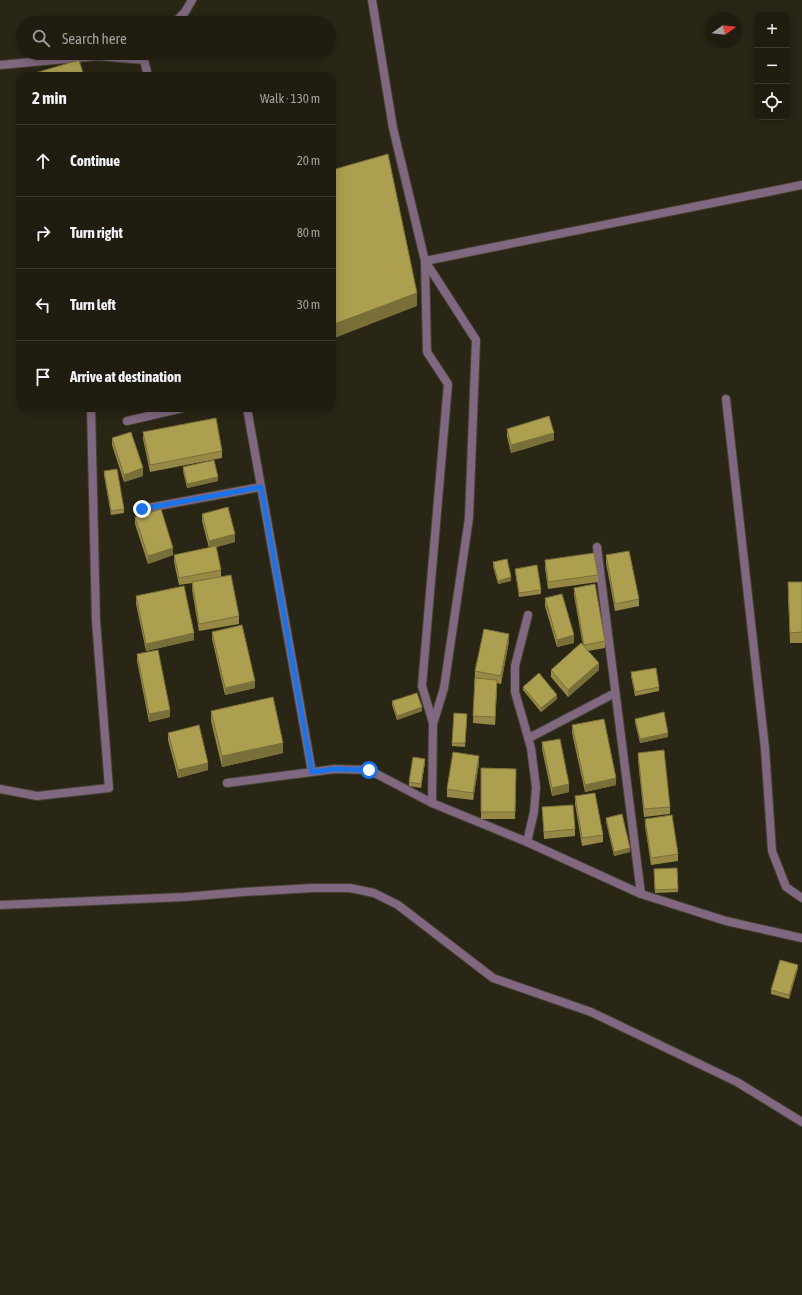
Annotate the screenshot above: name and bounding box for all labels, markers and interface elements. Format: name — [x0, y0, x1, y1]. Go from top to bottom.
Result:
north arrow — [706, 12, 742, 48]
map controls — [754, 12, 790, 120]
button: + — [754, 12, 790, 48]
search box — [16, 16, 336, 60]
icon: search — [30, 27, 52, 49]
text: Search here — [62, 30, 127, 47]
button: − — [754, 48, 790, 84]
button: locate — [754, 84, 790, 120]
text: 2 min — [32, 88, 67, 108]
text: Walk · 130 m — [260, 91, 320, 106]
icon: ahead — [32, 150, 54, 172]
text: Continue — [70, 152, 120, 169]
text: 20 m — [297, 153, 320, 168]
icon: right — [32, 222, 54, 244]
text: Turn right — [70, 224, 123, 241]
text: 80 m — [297, 225, 320, 240]
icon: left — [32, 294, 54, 316]
text: Turn left — [70, 296, 116, 313]
text: 30 m — [297, 297, 320, 312]
icon: arrive — [32, 366, 54, 388]
text: Arrive at destination — [70, 368, 181, 385]
route end — [133, 500, 151, 518]
route start — [360, 761, 378, 779]

